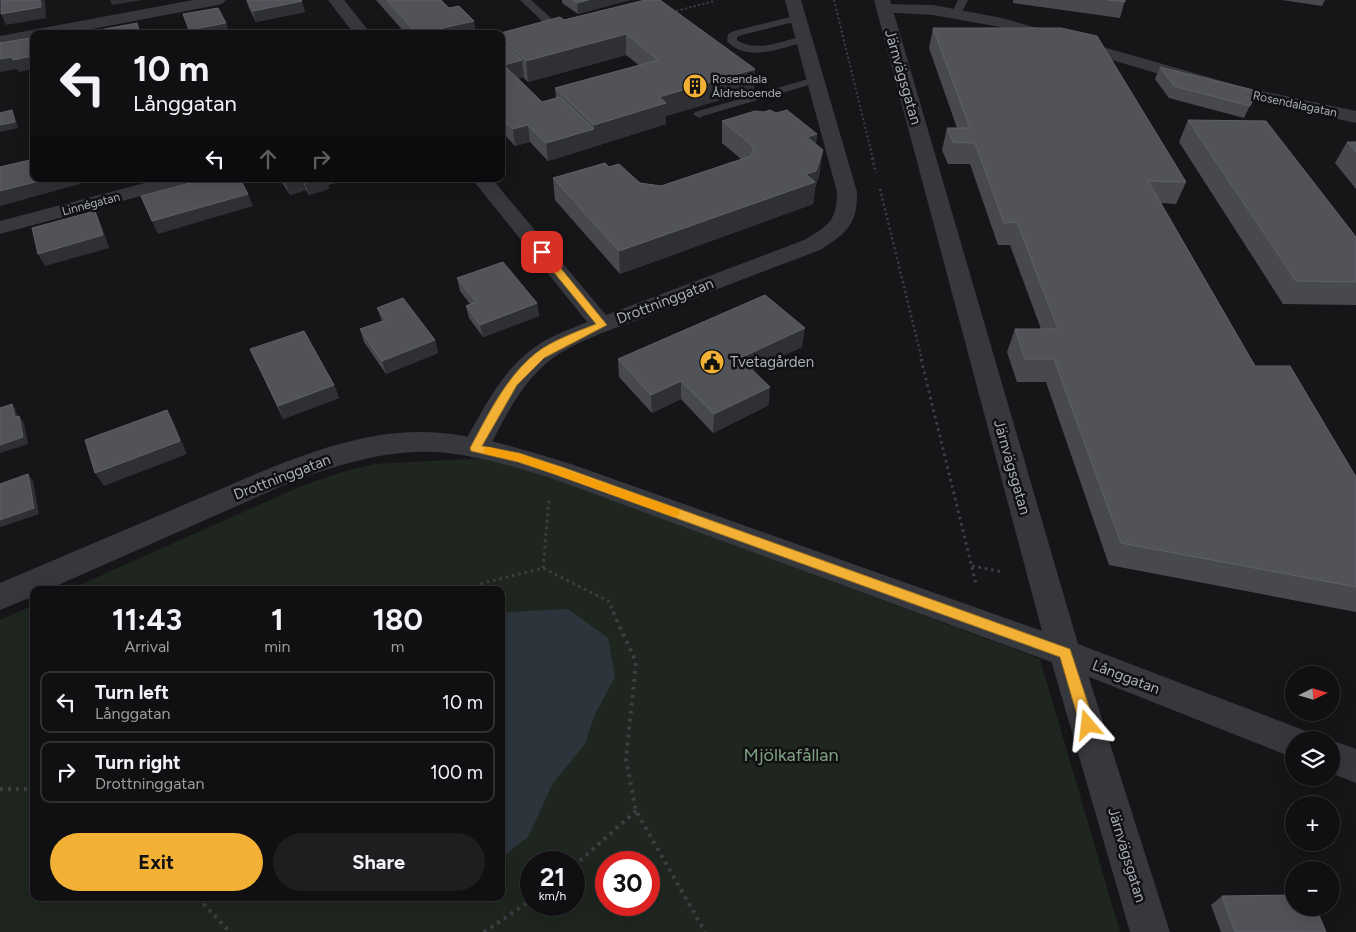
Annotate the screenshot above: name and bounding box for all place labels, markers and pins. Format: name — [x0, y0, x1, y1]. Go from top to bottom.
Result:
place label: Rosendala Åldreboende — [712, 72, 782, 100]
building icon: Rosendala Åldreboende — [682, 73, 708, 99]
pin — [521, 231, 563, 273]
public building icon: Tvetagården — [699, 349, 725, 375]
place label: Tvetagården — [730, 353, 814, 371]

